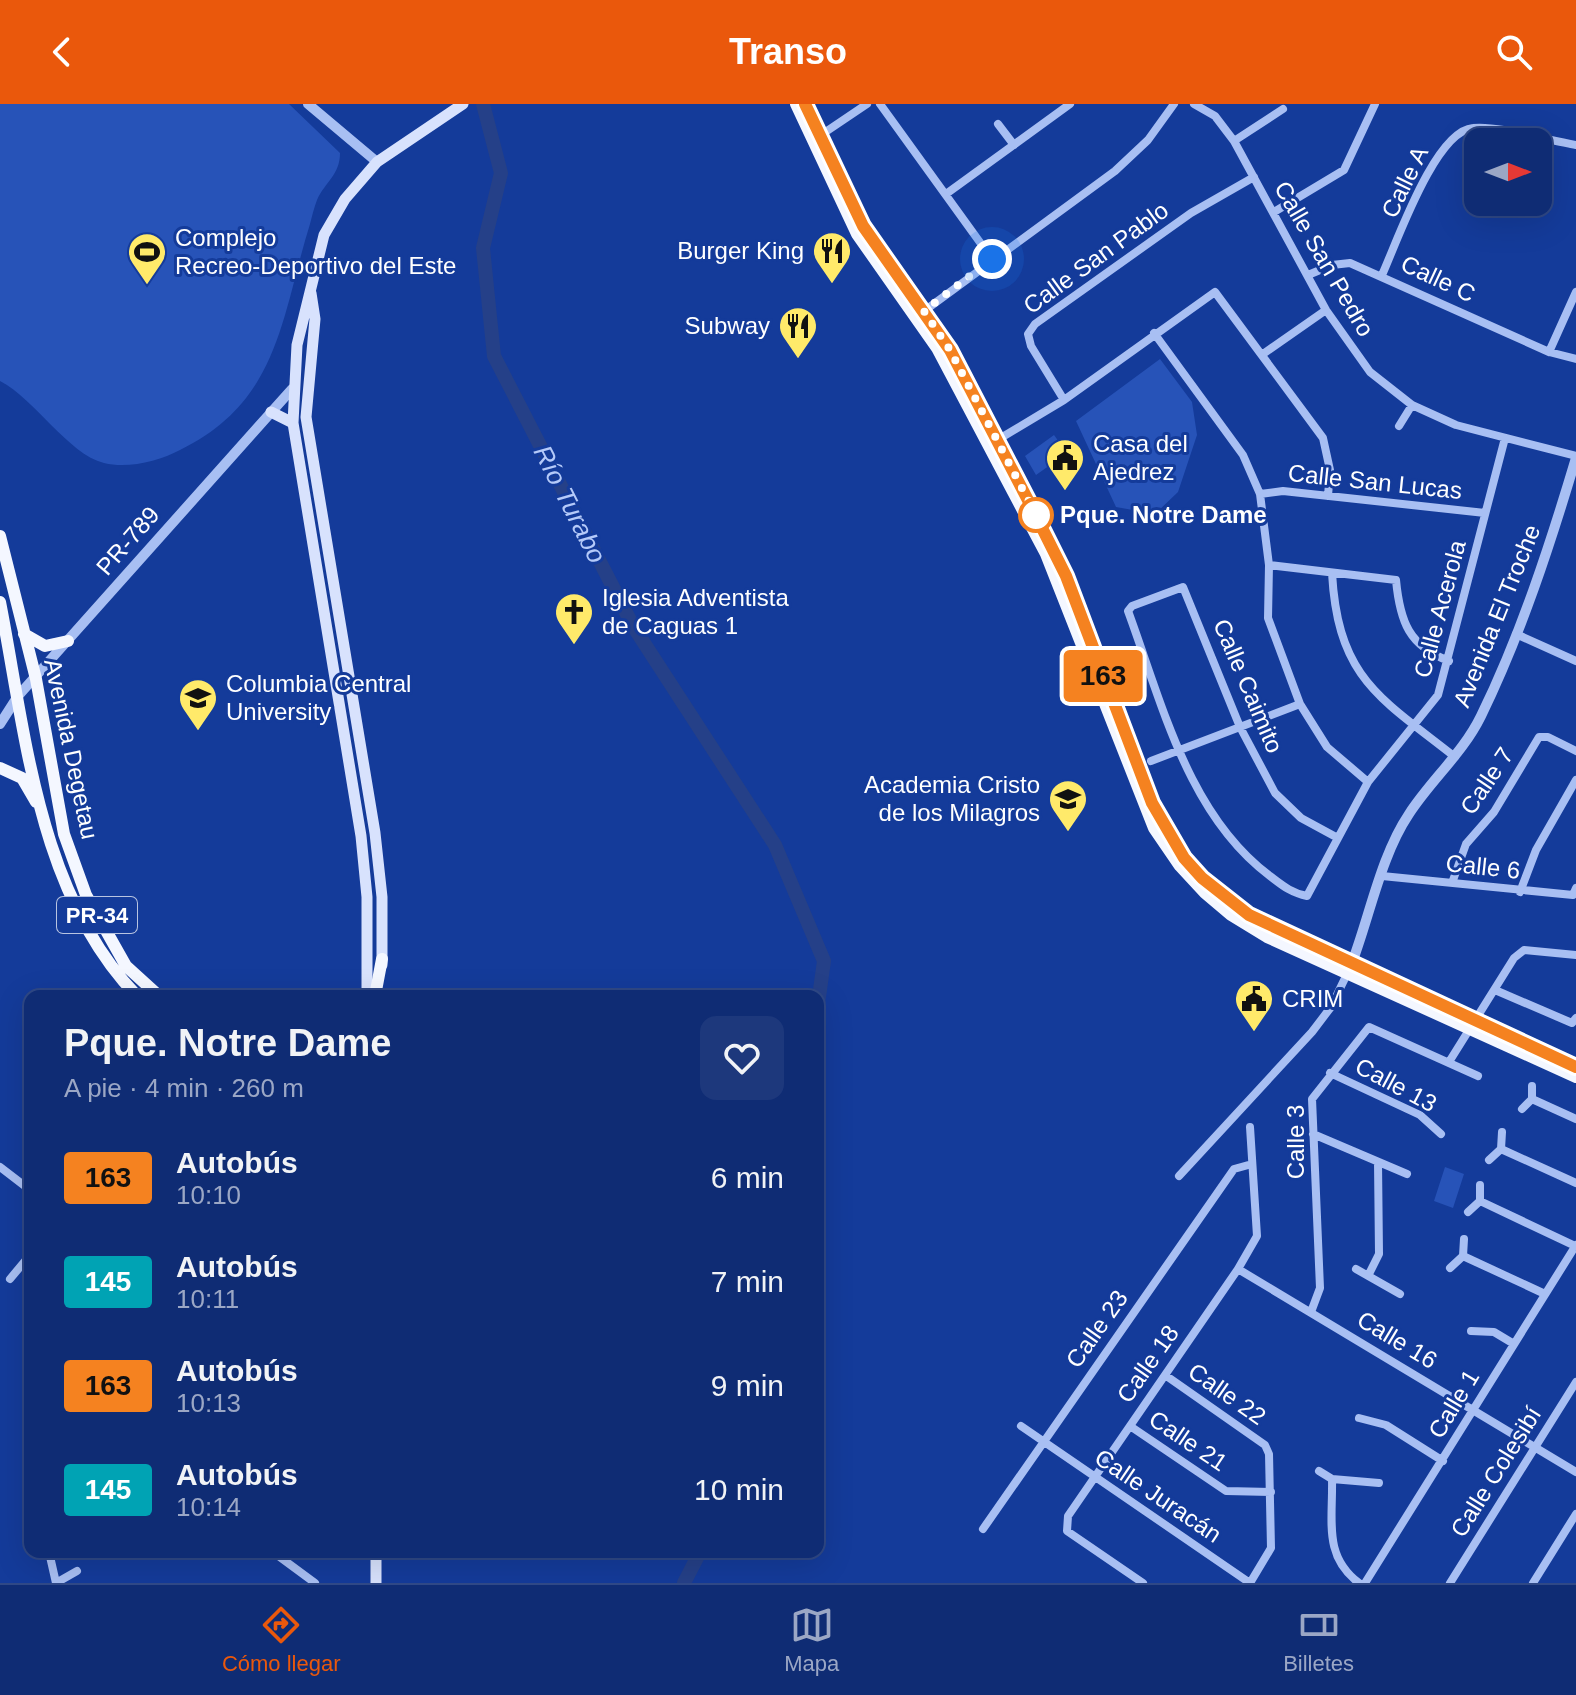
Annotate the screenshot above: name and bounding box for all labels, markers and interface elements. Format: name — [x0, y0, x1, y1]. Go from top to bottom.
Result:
icon: back — [40, 30, 84, 74]
icon: search — [1492, 30, 1536, 74]
text: Transo — [729, 31, 847, 72]
north arrow — [1464, 128, 1552, 216]
map controls — [1464, 128, 1552, 216]
street label: Calle A — [1376, 142, 1433, 222]
street label: Calle San Pedro — [1269, 176, 1380, 341]
street label: Calle San Pablo — [1018, 196, 1173, 319]
place label: Complejo Recreo-Deportivo del Este — [175, 224, 456, 279]
restaurant icon: Burger King — [811, 230, 853, 285]
sports icon: Complejo Recreo-Deportivo del Este — [126, 231, 168, 286]
place label: Burger King — [677, 237, 804, 264]
your location — [972, 239, 1012, 279]
street label: Calle C — [1397, 250, 1480, 307]
restaurant icon: Subway — [777, 305, 819, 360]
place label: Subway — [685, 312, 770, 339]
place label: Casa del Ajedrez — [1093, 430, 1188, 485]
public building icon: Casa del Ajedrez — [1044, 437, 1086, 492]
water label: Río Turabo — [528, 440, 612, 568]
street label: Calle San Lucas — [1287, 459, 1463, 504]
marker: Pque. Notre Dame — [1019, 498, 1053, 532]
street label: PR-789 — [91, 501, 165, 580]
place label: Pque. Notre Dame — [1060, 501, 1267, 528]
street label: Avenida El Troche — [1448, 521, 1545, 711]
street label: Calle Acerola — [1408, 536, 1471, 681]
place label: Iglesia Adventista de Caguas 1 — [602, 584, 789, 639]
church icon: Iglesia Adventista de Caguas 1 — [553, 591, 595, 646]
street label: Calle Caimito — [1208, 615, 1289, 757]
line badge: 163 — [1057, 650, 1149, 702]
street label: Avenida Degetau — [39, 656, 104, 842]
text: 163 — [1080, 660, 1126, 691]
place label: Columbia Central University — [226, 670, 411, 725]
school or university icon: Columbia Central University — [177, 677, 219, 732]
street label: Calle 7 — [1455, 742, 1519, 819]
place label: Academia Cristo de los Milagros — [864, 771, 1040, 826]
school or university icon: Academia Cristo de los Milagros — [1047, 778, 1089, 833]
street label: Calle 6 — [1444, 849, 1522, 884]
road number: PR-34 — [57, 897, 137, 933]
public building icon: CRIM — [1233, 978, 1275, 1033]
place label: CRIM — [1282, 985, 1343, 1012]
button: heart — [700, 1016, 784, 1100]
text: Pque. Notre Dame — [64, 1022, 391, 1064]
street label: Calle 13 — [1351, 1052, 1441, 1117]
text: A pie · 4 min · 260 m — [64, 1073, 304, 1103]
street label: Calle 3 — [1282, 1105, 1309, 1179]
text: Autobús — [176, 1146, 298, 1179]
text: 6 min — [711, 1161, 784, 1194]
text: 163 — [85, 1162, 131, 1193]
text: 10:10 — [176, 1180, 241, 1210]
text: Autobús — [176, 1250, 298, 1283]
text: 7 min — [711, 1265, 784, 1298]
text: 145 — [85, 1266, 131, 1297]
text: 10:11 — [176, 1284, 239, 1314]
street label: Calle 23 — [1060, 1285, 1133, 1373]
street label: Calle 16 — [1353, 1305, 1442, 1374]
street label: Calle 18 — [1111, 1320, 1184, 1408]
text: Autobús — [176, 1354, 298, 1387]
street label: Calle 22 — [1183, 1357, 1271, 1430]
street label: Calle 1 — [1423, 1365, 1484, 1443]
text: 9 min — [711, 1369, 784, 1402]
text: 163 — [85, 1370, 131, 1401]
text: 10:13 — [176, 1388, 241, 1418]
street label: Calle Colesibí — [1445, 1402, 1546, 1542]
street label: Calle 21 — [1144, 1405, 1232, 1476]
street label: Calle Juracán — [1090, 1443, 1227, 1548]
text: Autobús — [176, 1458, 298, 1491]
text: 10 min — [694, 1473, 784, 1506]
text: 145 — [85, 1474, 131, 1505]
text: 10:14 — [176, 1492, 241, 1522]
tab: Cómo llegar — [222, 1603, 341, 1677]
tab: Mapa — [784, 1603, 839, 1677]
tab: Billetes — [1283, 1603, 1354, 1677]

